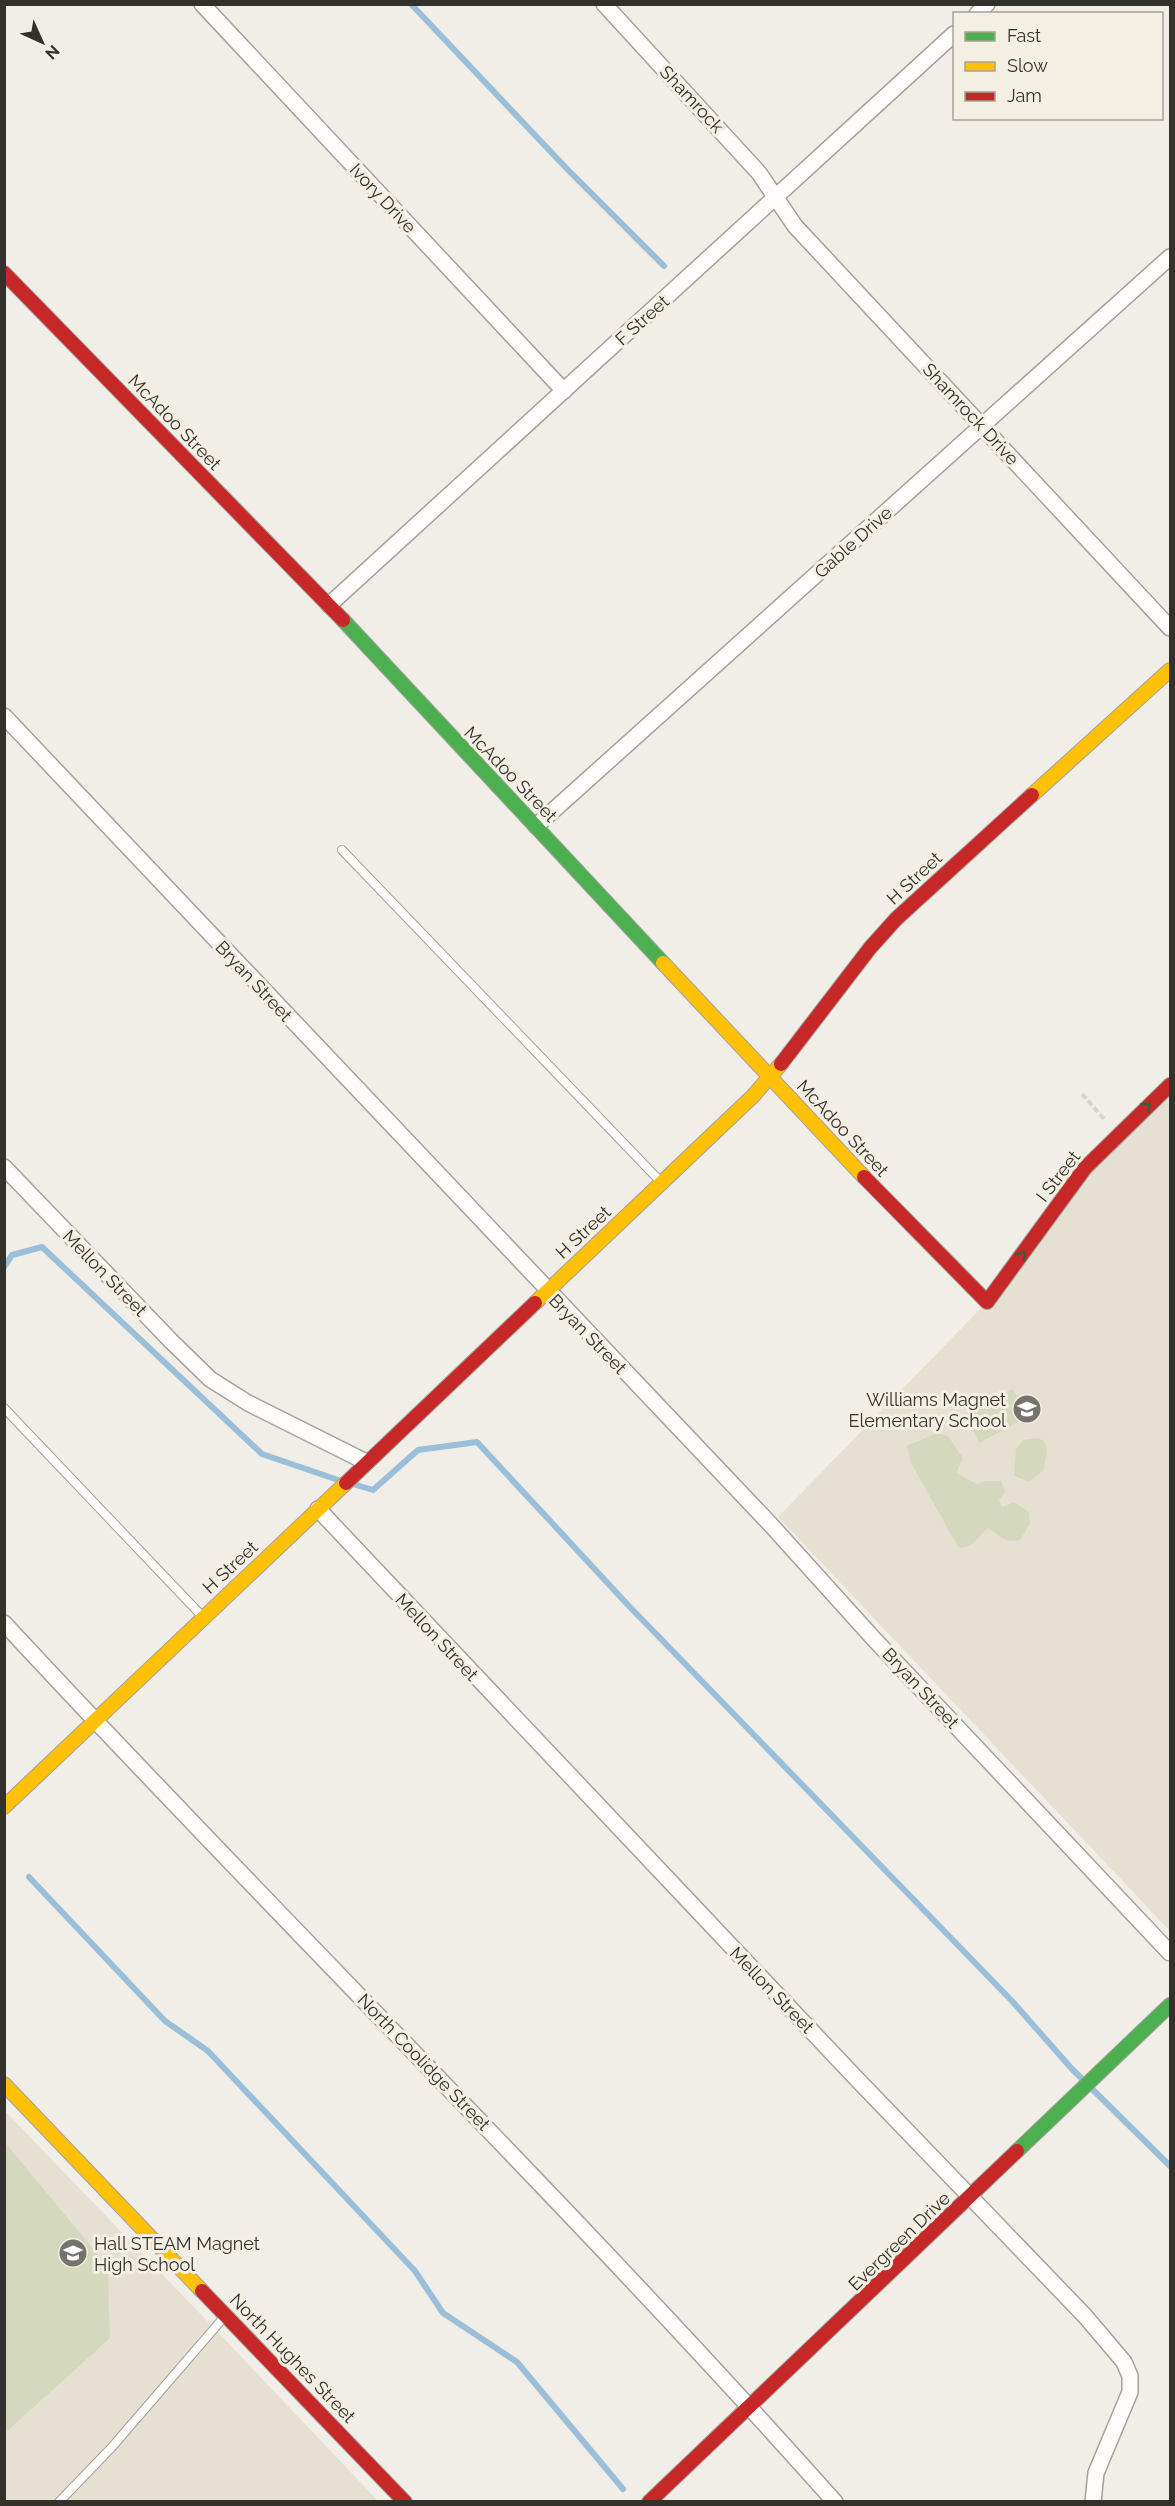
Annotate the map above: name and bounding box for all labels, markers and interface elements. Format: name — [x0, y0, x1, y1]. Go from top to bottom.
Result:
north arrow — [12, 12, 72, 72]
legend — [953, 12, 1163, 120]
text: Fast — [1007, 25, 1041, 46]
text: N — [41, 41, 63, 63]
text: Slow — [1007, 55, 1048, 76]
street label: Shamrock — [656, 61, 729, 137]
text: Jam — [1007, 85, 1042, 106]
street label: Ivory Drive — [345, 159, 421, 237]
street label: F Street — [611, 291, 673, 349]
street label: Shamrock Drive — [918, 359, 1024, 470]
street label: McAdoo Street — [124, 370, 226, 474]
street label: Gable Drive — [810, 502, 896, 582]
street label: McAdoo Street — [460, 722, 562, 826]
street label: H Street — [882, 847, 946, 909]
street label: Bryan Street — [211, 936, 297, 1026]
street label: McAdoo Street — [793, 1075, 893, 1181]
one-way arrow — [1140, 1102, 1150, 1113]
street label: I Street — [1032, 1146, 1084, 1206]
street label: H Street — [551, 1201, 615, 1263]
street label: Mellon Street — [59, 1226, 151, 1320]
one-way arrow — [1015, 1251, 1026, 1262]
street label: Bryan Street — [545, 1290, 631, 1378]
place label: Williams Magnet Elementary School — [848, 1389, 1006, 1431]
school or university icon: Williams Magnet Elementary School — [1011, 1393, 1043, 1425]
street label: H Street — [198, 1536, 262, 1598]
street label: Mellon Street — [391, 1589, 483, 1685]
street label: Bryan Street — [878, 1643, 964, 1733]
street label: Mellon Street — [726, 1943, 818, 2037]
street label: North Coolidge Street — [353, 1989, 495, 2135]
street label: Evergreen Drive — [844, 2187, 954, 2295]
place label: Hall STEAM Magnet High School — [94, 2233, 260, 2275]
school or university icon: Hall STEAM Magnet High School — [57, 2237, 89, 2269]
street label: North Hughes Street — [226, 2289, 360, 2427]

